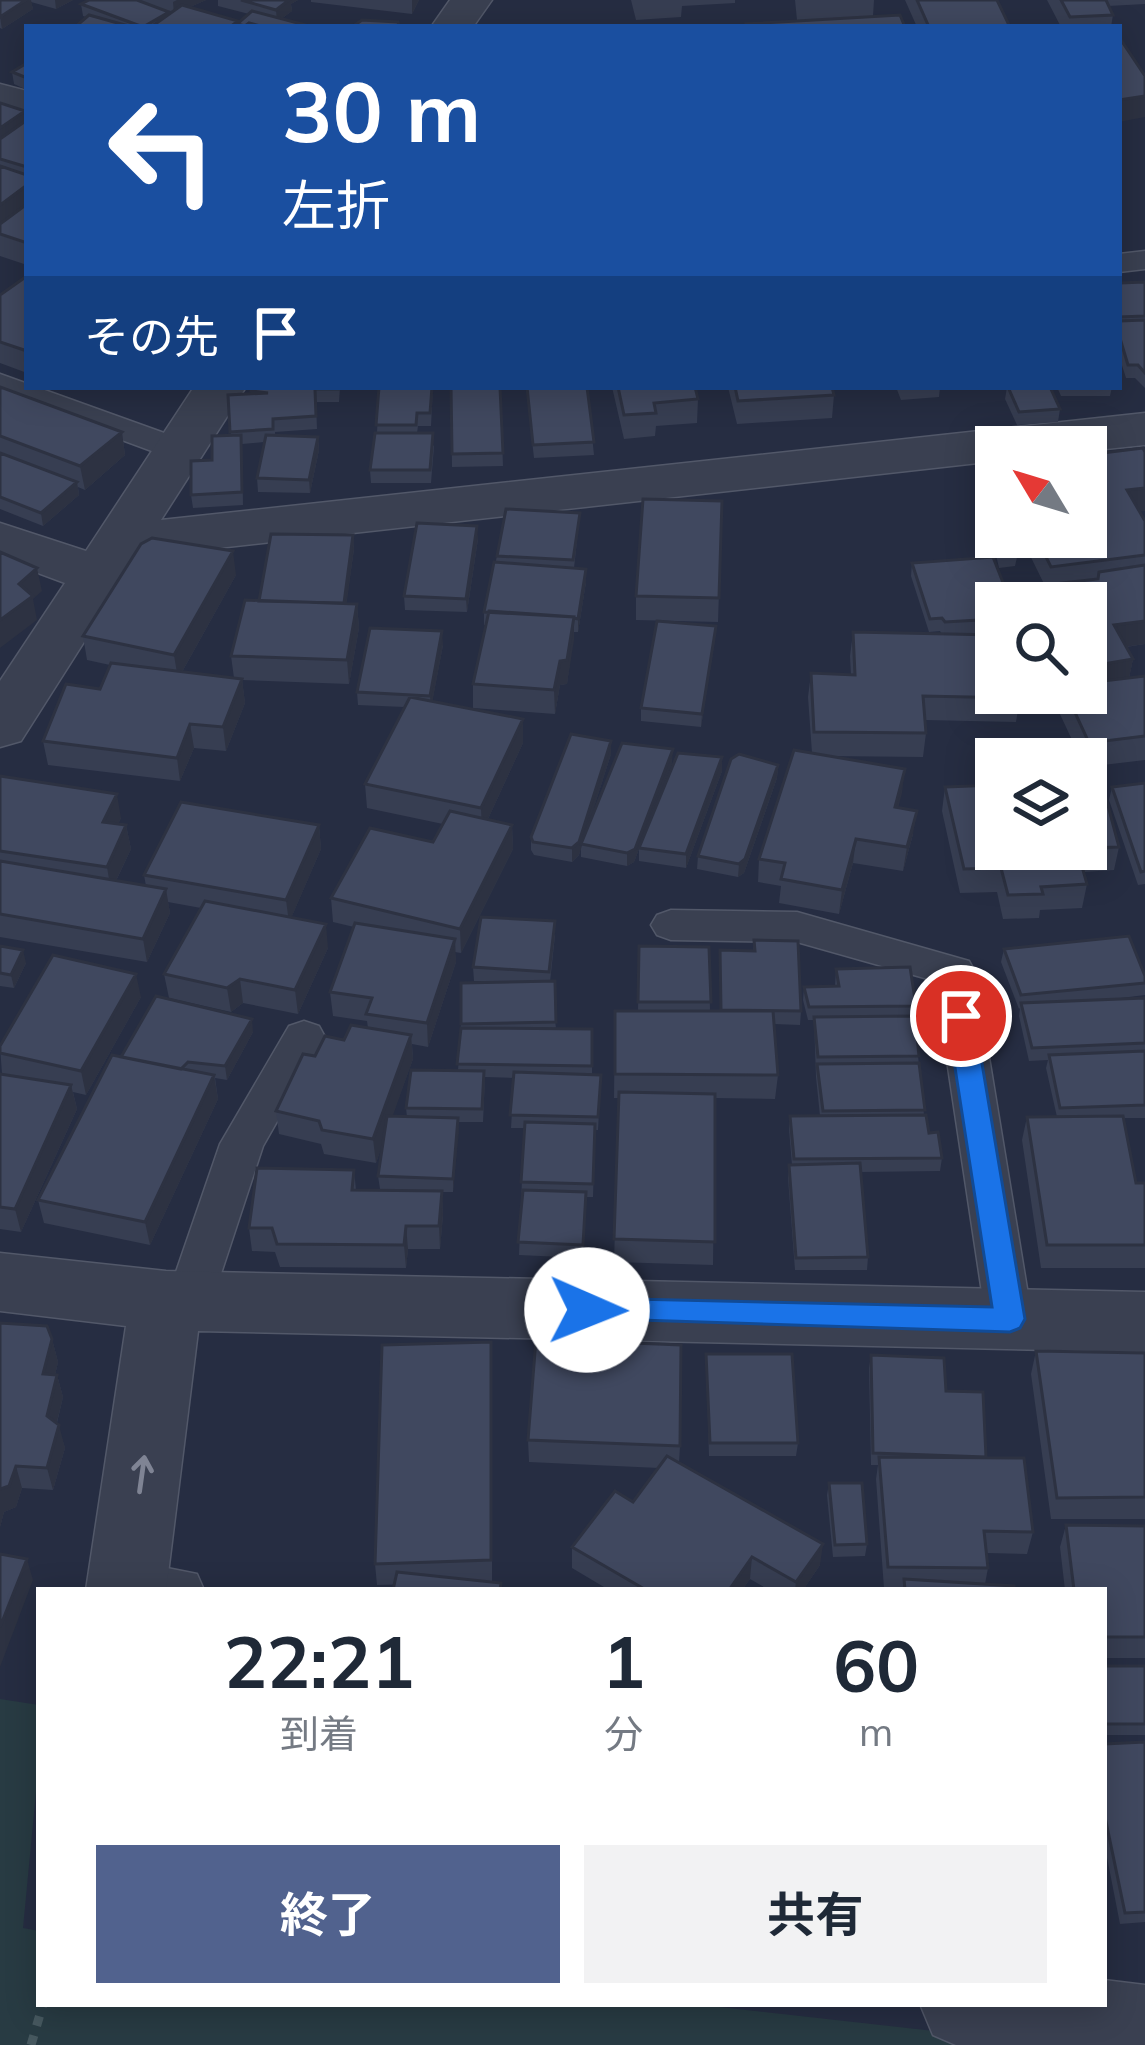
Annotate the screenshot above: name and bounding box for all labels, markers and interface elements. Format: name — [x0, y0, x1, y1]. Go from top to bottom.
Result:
text: 30 m — [282, 58, 481, 163]
icon: left — [84, 72, 240, 228]
text: 左折 — [282, 171, 390, 239]
icon: arrive — [243, 300, 309, 366]
text: その先 — [84, 308, 219, 364]
north arrow — [975, 426, 1107, 558]
map controls — [975, 426, 1107, 870]
button: search — [975, 582, 1107, 714]
button: layers — [975, 738, 1107, 870]
pin — [910, 965, 1012, 1067]
icon: arrive — [928, 983, 994, 1049]
position arrow — [524, 1247, 650, 1373]
one-way arrow — [131, 1455, 154, 1494]
text: 22:21 — [224, 1616, 414, 1706]
text: 1 — [602, 1616, 645, 1706]
text: 60 — [833, 1620, 919, 1710]
text: m — [859, 1707, 893, 1756]
text: 到着 — [280, 1709, 358, 1758]
text: 分 — [604, 1709, 643, 1758]
button: 終了 — [96, 1845, 560, 1983]
button: 共有 — [584, 1845, 1047, 1983]

